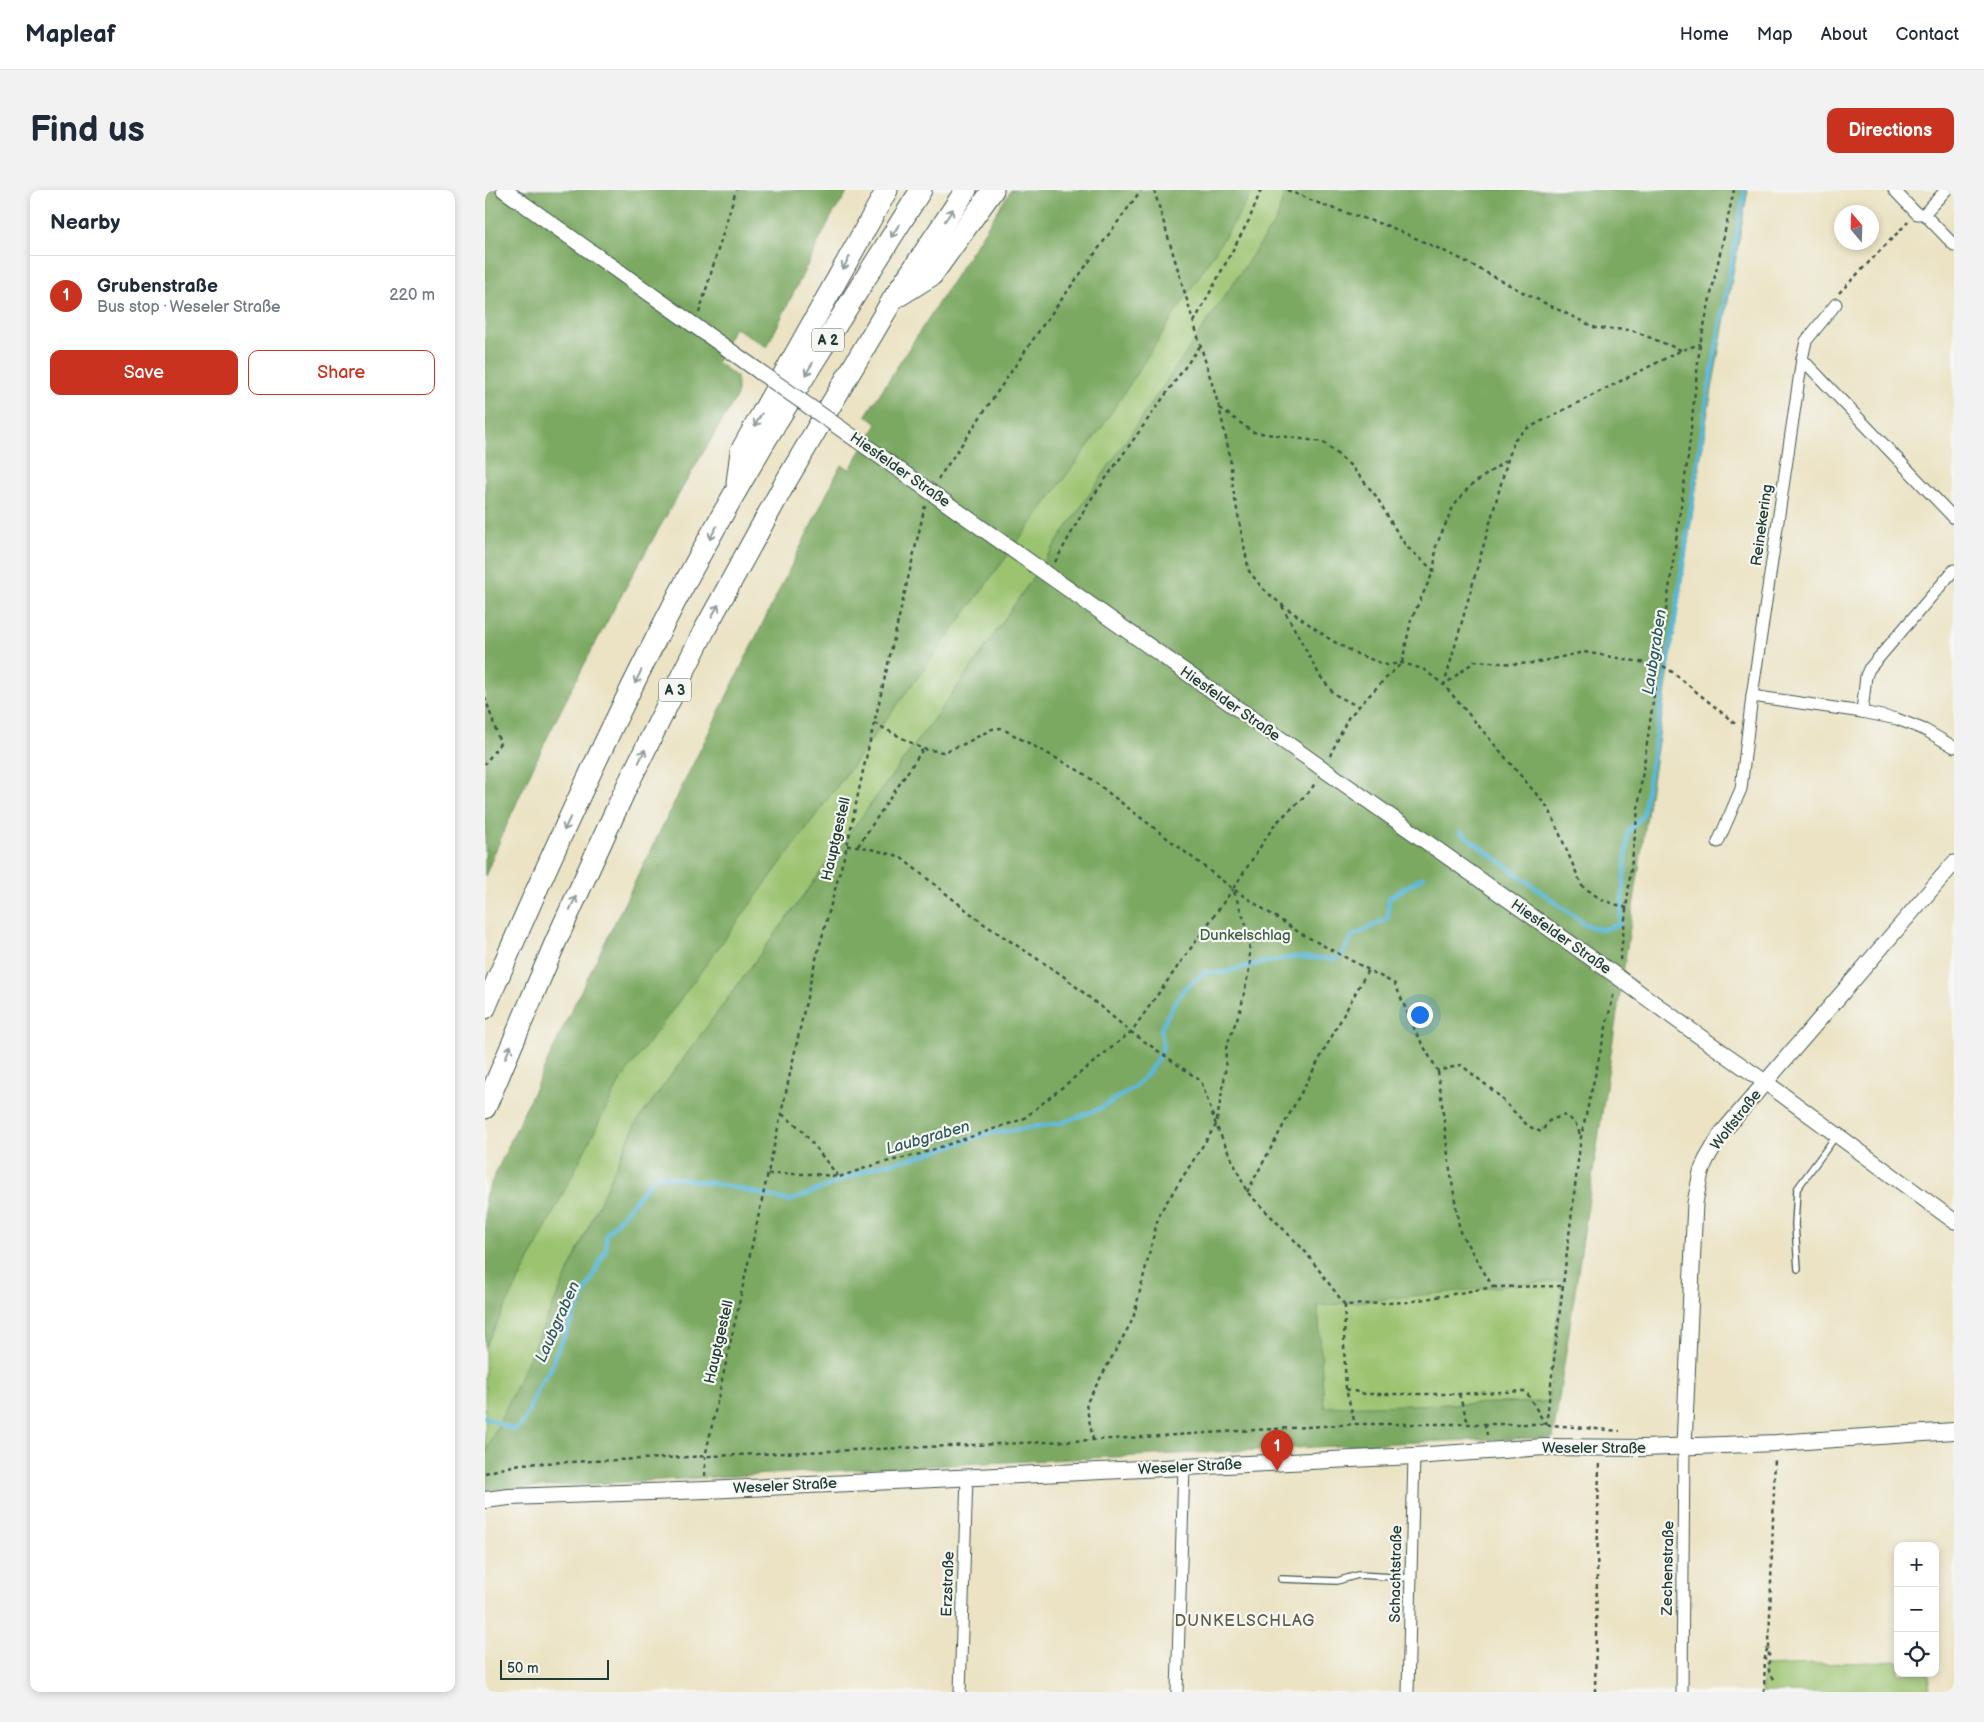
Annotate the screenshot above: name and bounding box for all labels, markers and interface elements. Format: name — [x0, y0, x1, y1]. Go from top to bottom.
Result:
text: Mapleaf — [25, 20, 116, 49]
text: Home — [1680, 24, 1729, 45]
text: Map — [1757, 24, 1793, 45]
text: About — [1821, 24, 1868, 45]
text: Contact — [1896, 24, 1959, 45]
button: Directions — [1827, 108, 1954, 153]
text: Find us — [30, 109, 145, 152]
north arrow — [1834, 205, 1879, 250]
one-way arrow — [944, 208, 954, 222]
text: Nearby — [50, 210, 120, 235]
one-way arrow — [890, 224, 900, 238]
one-way arrow — [840, 255, 850, 270]
text: Grubenstraße — [97, 275, 218, 298]
text: 1 — [63, 286, 69, 305]
text: 220 m — [389, 286, 435, 305]
text: Bus stop · Weseler Straße — [97, 298, 280, 317]
road number: A 2 — [812, 328, 844, 352]
button: Save — [50, 350, 238, 395]
button: Share — [248, 350, 435, 395]
one-way arrow — [804, 362, 814, 376]
one-way arrow — [753, 412, 762, 427]
street label: Hiesfelder Straße — [846, 428, 954, 512]
street label: Reinekering — [1747, 483, 1777, 567]
one-way arrow — [707, 525, 717, 540]
one-way arrow — [711, 604, 720, 619]
water label: Laubgraben — [1639, 608, 1671, 696]
street label: Hiesfelder Straße — [1176, 662, 1284, 746]
one-way arrow — [632, 669, 642, 684]
road number: A 3 — [659, 678, 691, 702]
one-way arrow — [638, 749, 647, 764]
street label: Hauptgestell — [817, 795, 855, 883]
one-way arrow — [562, 816, 572, 831]
street label: Hiesfelder Straße — [1507, 895, 1615, 979]
one-way arrow — [569, 896, 579, 911]
park label: Dunkelschlag — [1199, 926, 1291, 945]
your location — [1407, 1002, 1433, 1028]
one-way arrow — [504, 1045, 514, 1060]
street label: Wolfstraße — [1706, 1086, 1766, 1154]
water label: Laubgraben — [884, 1117, 972, 1159]
water label: Laubgraben — [532, 1279, 584, 1365]
street label: Hauptgestell — [700, 1298, 738, 1386]
pin: 1 — [1261, 1430, 1293, 1471]
street label: Weseler Straße — [1542, 1439, 1646, 1458]
street label: Weseler Straße — [1138, 1455, 1242, 1479]
street label: Weseler Straße — [733, 1474, 837, 1498]
street label: Zechenstraße — [1658, 1520, 1678, 1616]
street label: Schachtstraße — [1386, 1525, 1406, 1623]
map controls — [1894, 1542, 1939, 1677]
button: + — [1894, 1542, 1939, 1587]
street label: Erzstraße — [937, 1551, 959, 1617]
button: − — [1894, 1587, 1939, 1632]
district label: DUNKELSCHLAG — [1175, 1612, 1315, 1631]
button: locate — [1894, 1632, 1939, 1677]
scale bar — [500, 1657, 609, 1680]
text: 50 m — [507, 1660, 539, 1677]

